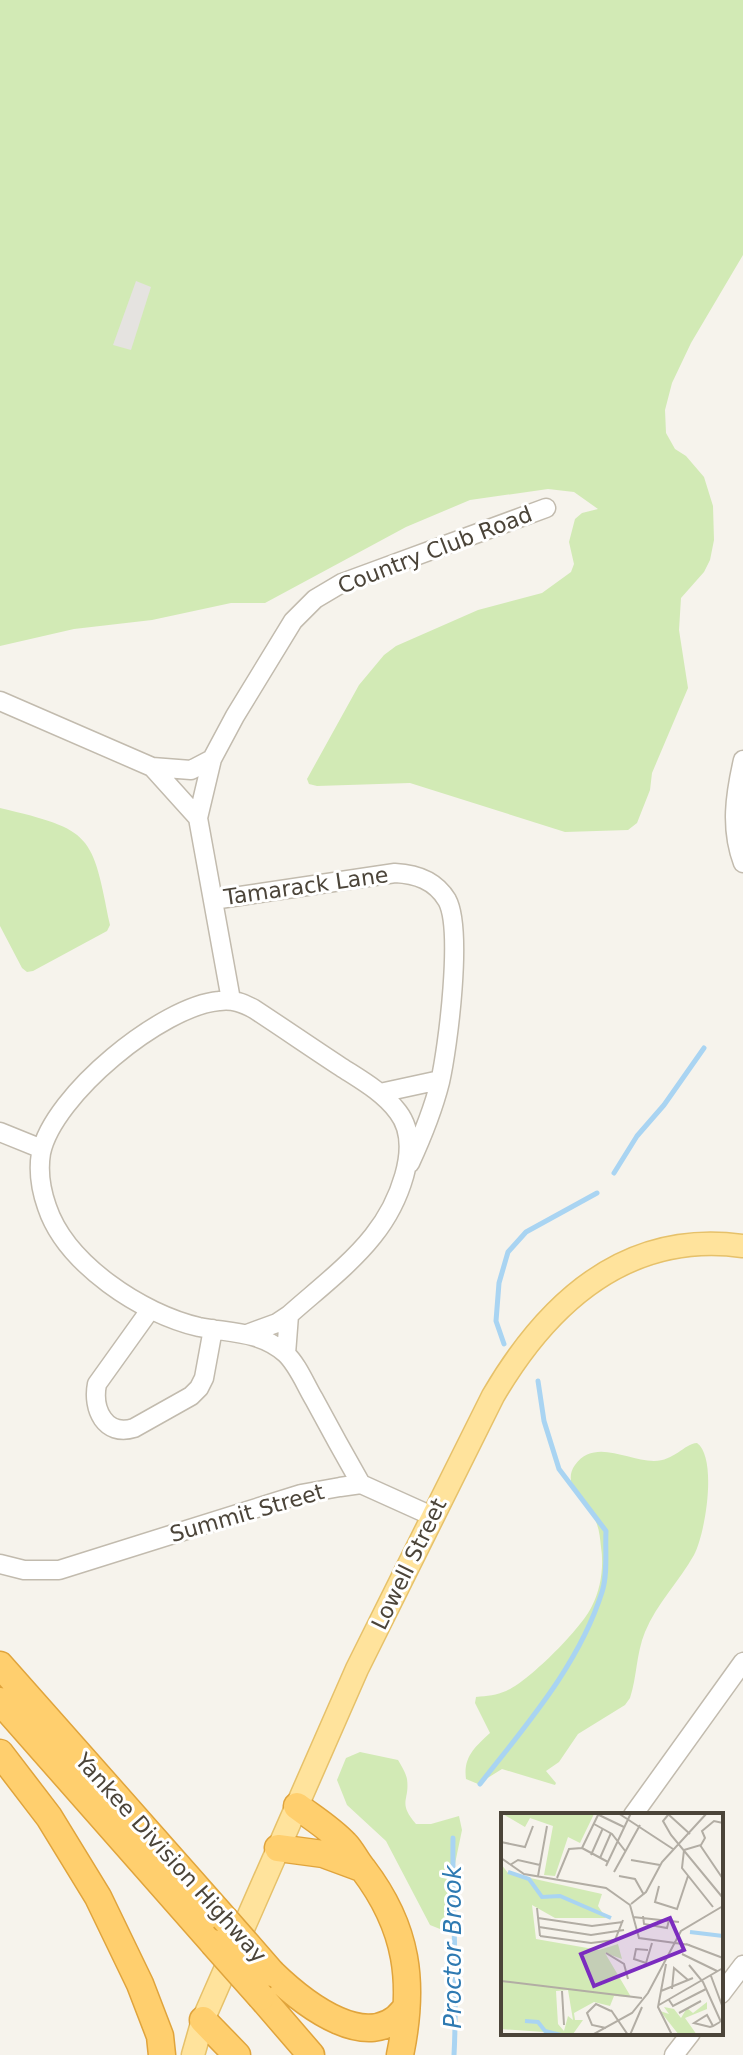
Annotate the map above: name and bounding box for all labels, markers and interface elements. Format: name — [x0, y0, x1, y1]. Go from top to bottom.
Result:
street label: Country Club Road — [334, 501, 536, 599]
street label: Tamarack Lane — [221, 862, 390, 910]
street label: Summit Street — [167, 1479, 327, 1547]
street label: Lowell Street — [366, 1494, 452, 1634]
street label: Yankee Division Highway — [70, 1747, 272, 1968]
inset map — [501, 1813, 723, 2035]
water label: Proctor Brook — [439, 1864, 467, 2029]

